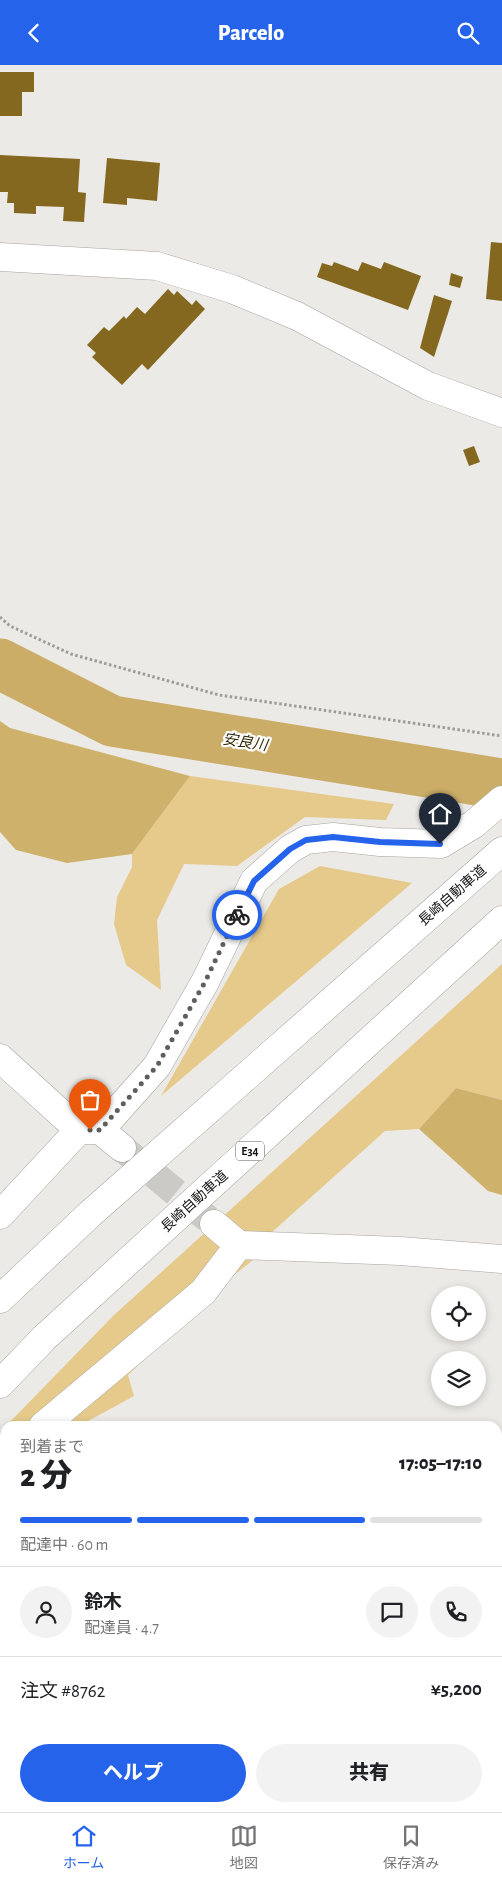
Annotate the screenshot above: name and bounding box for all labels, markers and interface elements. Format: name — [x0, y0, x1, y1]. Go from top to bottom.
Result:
icon: back — [20, 19, 48, 47]
icon: search — [454, 19, 482, 47]
text: Parcelo — [218, 22, 284, 44]
water label: 安良川 — [222, 731, 270, 754]
pin — [419, 793, 461, 844]
icon: home — [426, 800, 454, 828]
street label: 長崎自動車道 — [416, 862, 489, 929]
courier — [212, 890, 262, 940]
icon: bike — [223, 901, 251, 929]
pin — [69, 1079, 111, 1130]
icon: bag — [76, 1086, 104, 1114]
road number: E34 — [236, 1141, 264, 1161]
street label: 長崎自動車道 — [158, 1168, 231, 1235]
map controls — [431, 1286, 486, 1406]
button: locate — [431, 1286, 486, 1341]
button: layers — [431, 1351, 486, 1406]
text: 到着まで — [20, 1439, 84, 1455]
text: 17:05–17:10 — [399, 1454, 482, 1473]
text: 2 分 — [20, 1460, 72, 1492]
text: 配達中 · 60 m — [20, 1537, 108, 1553]
button: person — [20, 1586, 72, 1638]
button: chat — [366, 1586, 418, 1638]
button: phone — [430, 1586, 482, 1638]
text: 鈴木 — [84, 1593, 122, 1612]
text: 配達員 · 4.7 — [84, 1620, 159, 1636]
text: ¥5,200 — [431, 1680, 482, 1699]
text: 注文 #8762 — [20, 1682, 105, 1701]
button: ヘルプ — [20, 1744, 246, 1802]
button: 共有 — [256, 1744, 482, 1802]
tab: ホーム — [63, 1822, 104, 1873]
tab: 地図 — [230, 1822, 258, 1873]
tab: 保存済み — [383, 1822, 439, 1873]

